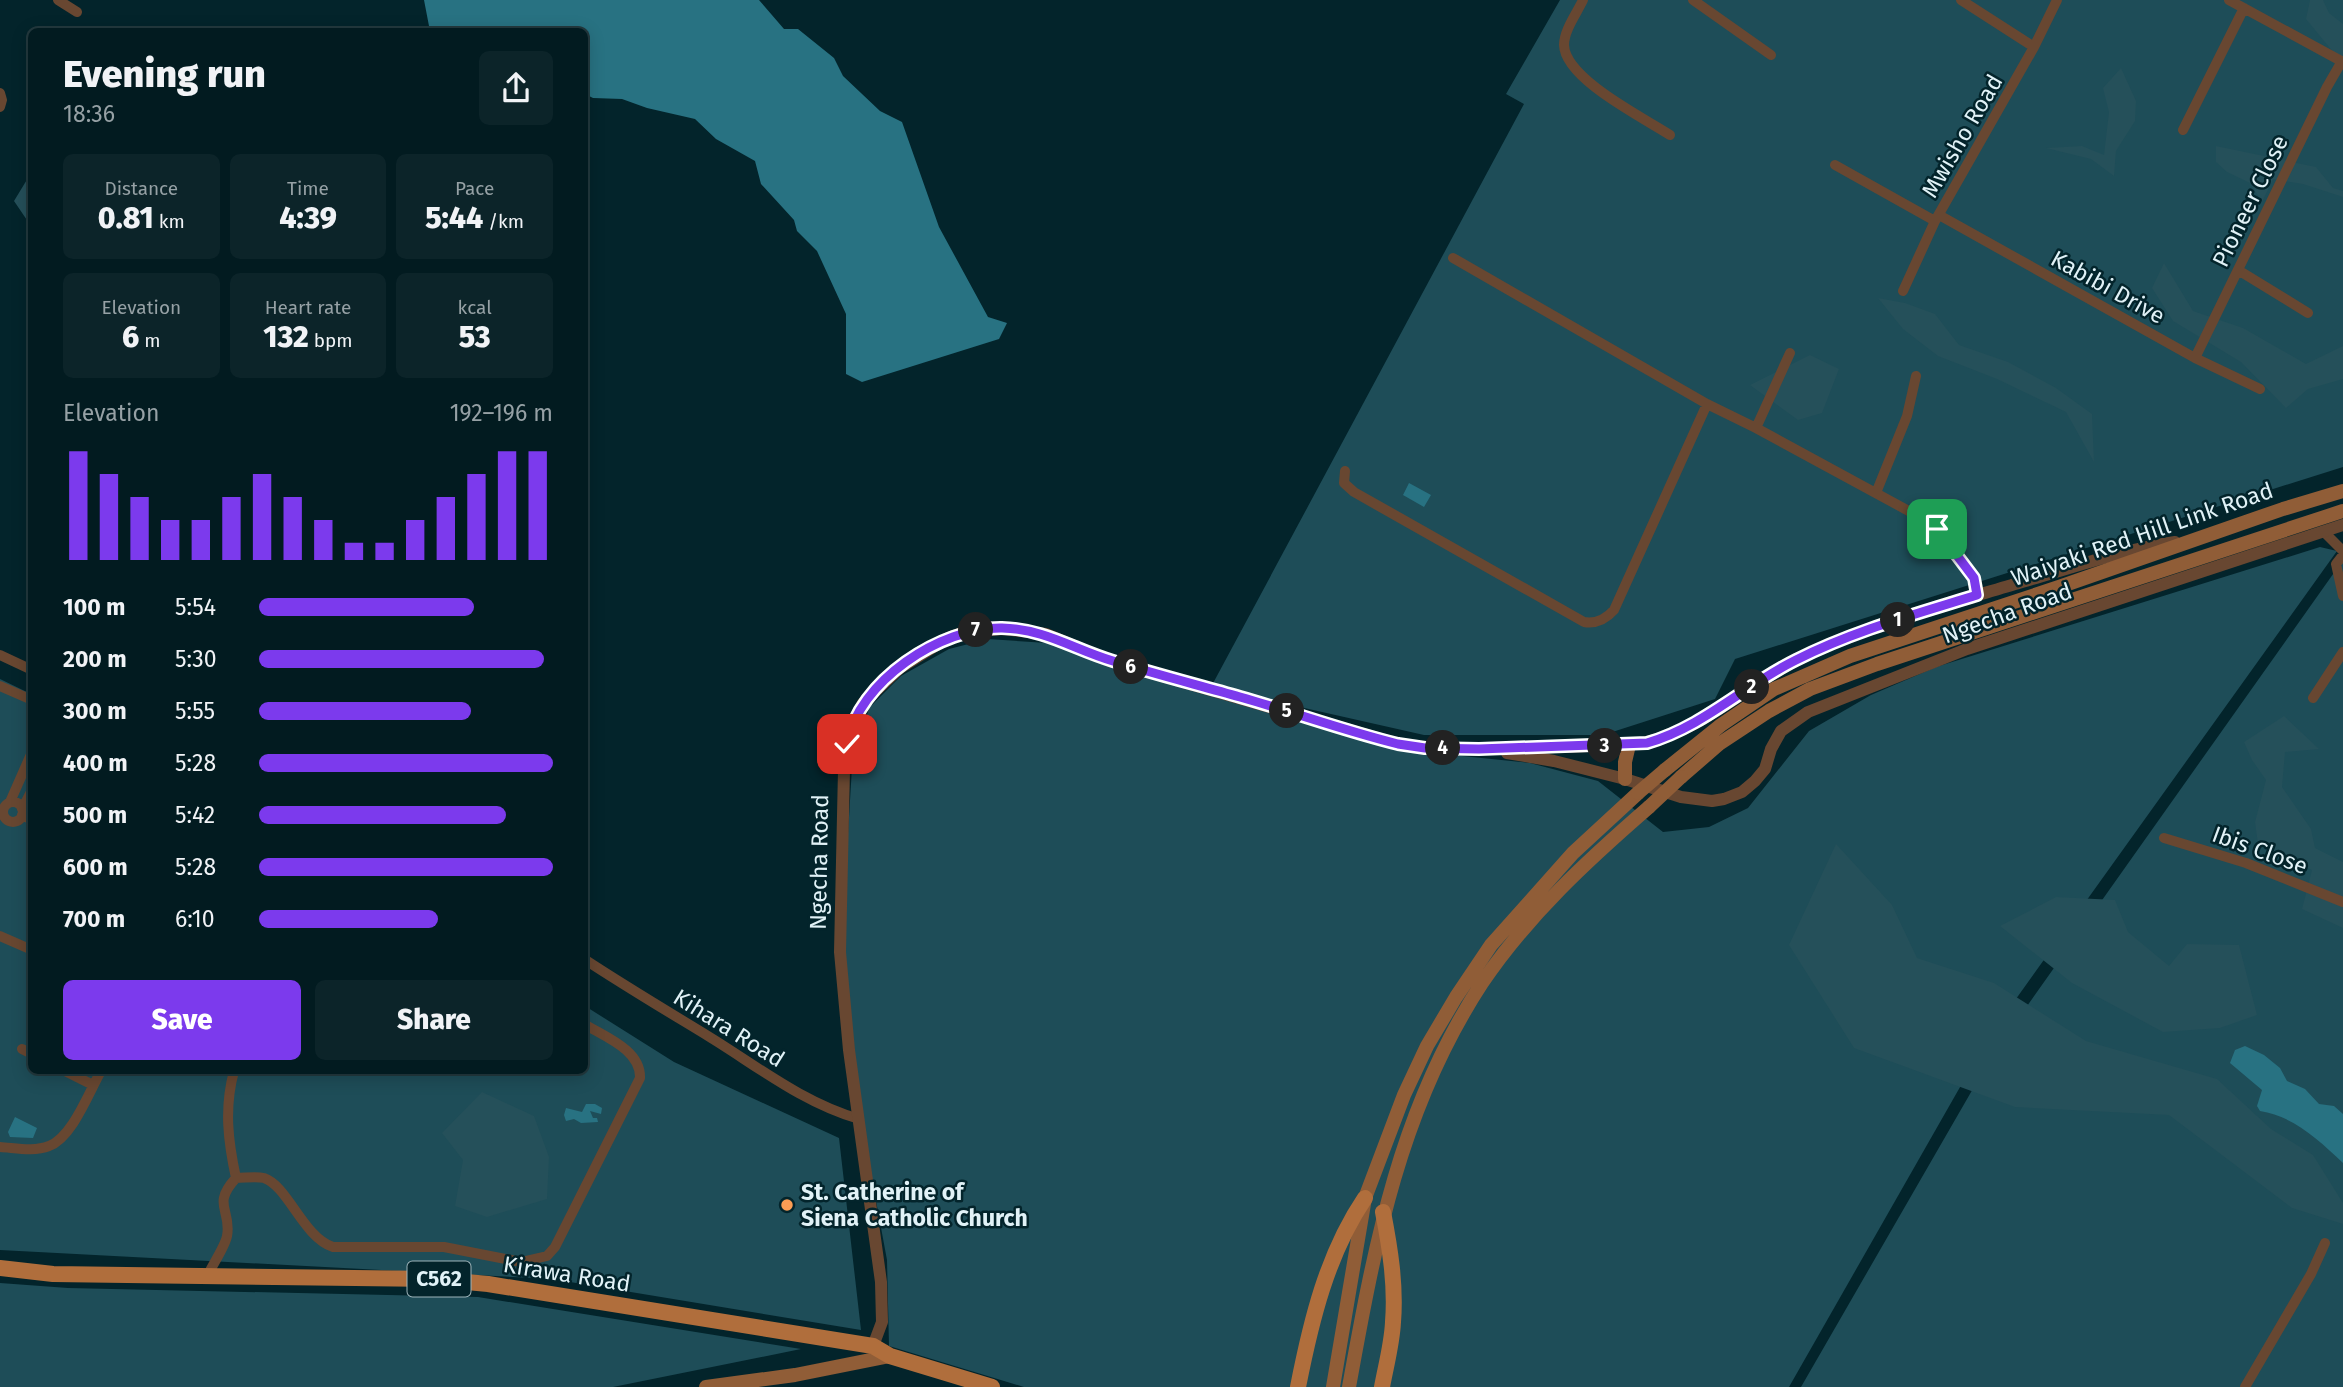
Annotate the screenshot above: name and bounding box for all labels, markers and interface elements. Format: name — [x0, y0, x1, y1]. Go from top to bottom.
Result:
text: Evening run — [63, 51, 266, 97]
button: share — [479, 51, 553, 125]
street label: Mwisho Road — [1915, 69, 2009, 203]
text: 18:36 — [63, 100, 115, 128]
street label: Pioneer Close — [2206, 131, 2294, 271]
text: Distance — [104, 177, 178, 200]
text: Time — [287, 177, 329, 200]
text: Pace — [455, 177, 494, 200]
text: 0.81 — [98, 200, 154, 236]
text: 4:39 — [279, 200, 337, 236]
text: 5:44 — [425, 200, 483, 236]
text: km — [154, 210, 185, 233]
text: /km — [483, 210, 524, 233]
street label: Kabibi Drive — [2046, 244, 2170, 330]
text: Elevation — [102, 296, 181, 319]
text: Heart rate — [265, 296, 351, 319]
text: kcal — [458, 296, 492, 319]
text: 6 — [122, 319, 139, 355]
text: 132 — [263, 319, 309, 355]
text: 53 — [459, 319, 491, 355]
text: m — [139, 329, 161, 352]
text: bpm — [309, 329, 353, 352]
text: Elevation — [63, 399, 159, 427]
text: 192–196 m — [450, 399, 553, 427]
street label: Waiyaki Red Hill Link Road — [2007, 476, 2277, 592]
pin — [1907, 499, 1967, 559]
icon: arrive — [1918, 510, 1956, 548]
street label: Ngecha Road — [1938, 577, 2076, 649]
text: 100 m — [63, 593, 125, 621]
text: 5:54 — [175, 593, 216, 621]
pin: 1 — [1881, 602, 1916, 638]
text: 1 — [1893, 608, 1902, 631]
pin: 7 — [958, 612, 993, 648]
text: 7 — [971, 618, 980, 641]
text: 200 m — [63, 645, 127, 673]
text: 5:30 — [175, 645, 217, 673]
pin: 6 — [1114, 650, 1148, 684]
text: 6 — [1125, 655, 1136, 678]
pin: 2 — [1734, 670, 1770, 704]
text: 2 — [1747, 675, 1756, 698]
pin: 5 — [1270, 694, 1304, 728]
text: 300 m — [63, 697, 127, 725]
text: 5:55 — [175, 697, 215, 725]
text: 5 — [1281, 699, 1292, 722]
pin — [817, 714, 877, 774]
icon: check — [828, 725, 866, 763]
pin: 3 — [1588, 728, 1622, 764]
pin: 4 — [1426, 730, 1460, 766]
text: 3 — [1600, 734, 1609, 757]
text: 4 — [1437, 736, 1448, 759]
text: 400 m — [63, 749, 128, 777]
text: 5:28 — [175, 749, 216, 777]
street label: Ngecha Road — [804, 794, 834, 930]
text: 500 m — [63, 801, 127, 829]
text: 5:42 — [175, 801, 215, 829]
street label: Ibis Close — [2208, 820, 2312, 880]
text: 600 m — [63, 853, 128, 881]
text: 5:28 — [175, 853, 216, 881]
text: 700 m — [63, 905, 125, 933]
text: 6:10 — [175, 905, 215, 933]
button: Save — [63, 980, 301, 1060]
button: Share — [315, 980, 553, 1060]
street label: Kihara Road — [668, 983, 790, 1073]
place label: St. Catherine of Siena Catholic Church — [801, 1178, 1028, 1232]
marker: St. Catherine of Siena Catholic Church — [779, 1197, 795, 1213]
street label: Kirawa Road — [501, 1250, 633, 1298]
road number: C562 — [408, 1262, 471, 1296]

